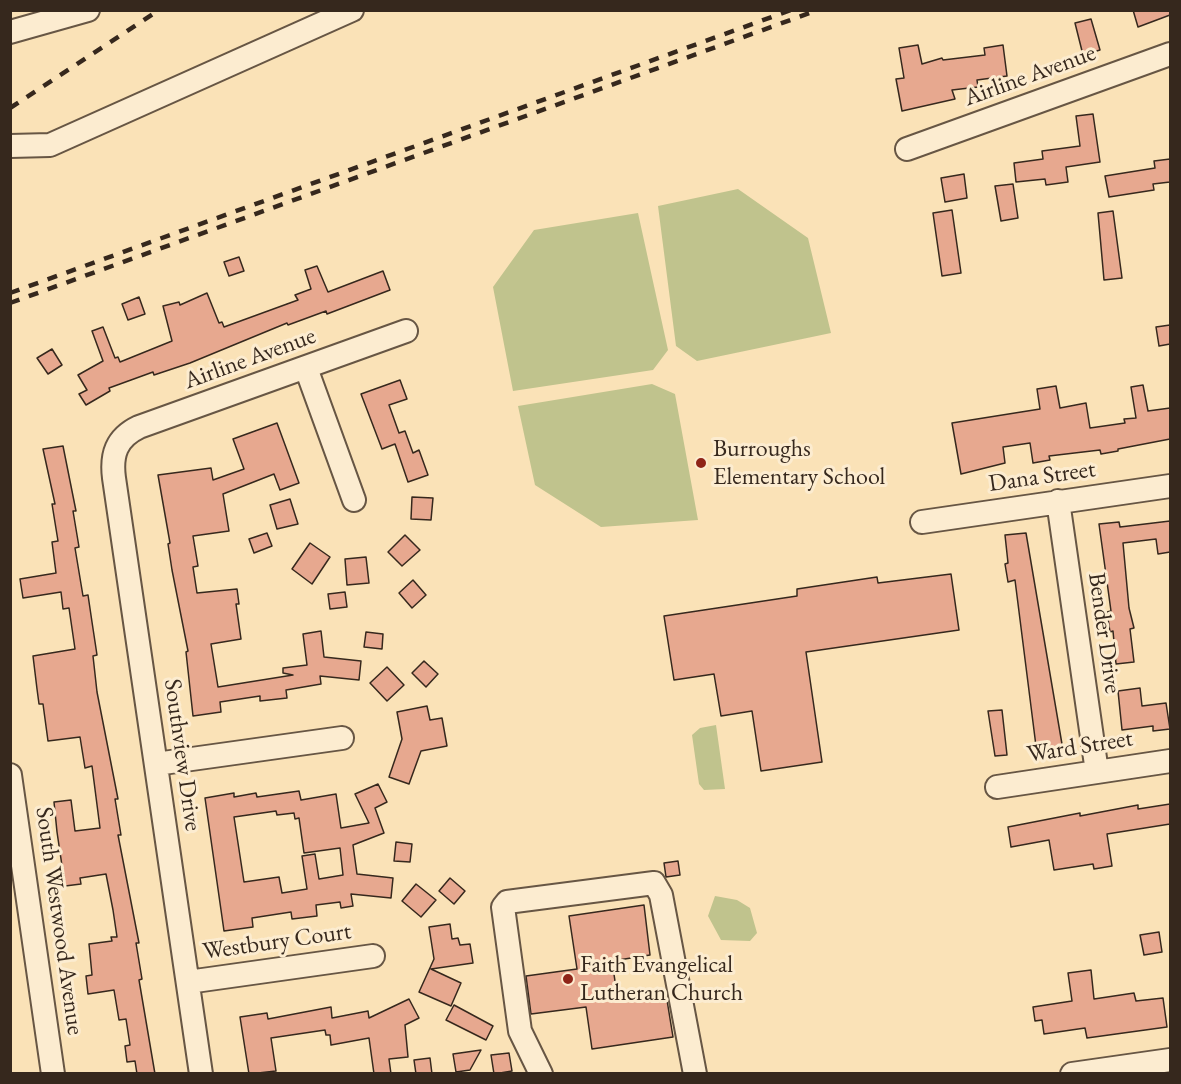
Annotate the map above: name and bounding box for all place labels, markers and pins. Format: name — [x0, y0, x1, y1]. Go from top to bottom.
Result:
place label: Burroughs Elementary School — [713, 435, 885, 491]
marker: Burroughs Elementary School — [694, 456, 708, 470]
place label: Faith Evangelical Lutheran Church — [580, 951, 743, 1007]
marker: Faith Evangelical Lutheran Church — [561, 972, 575, 986]

